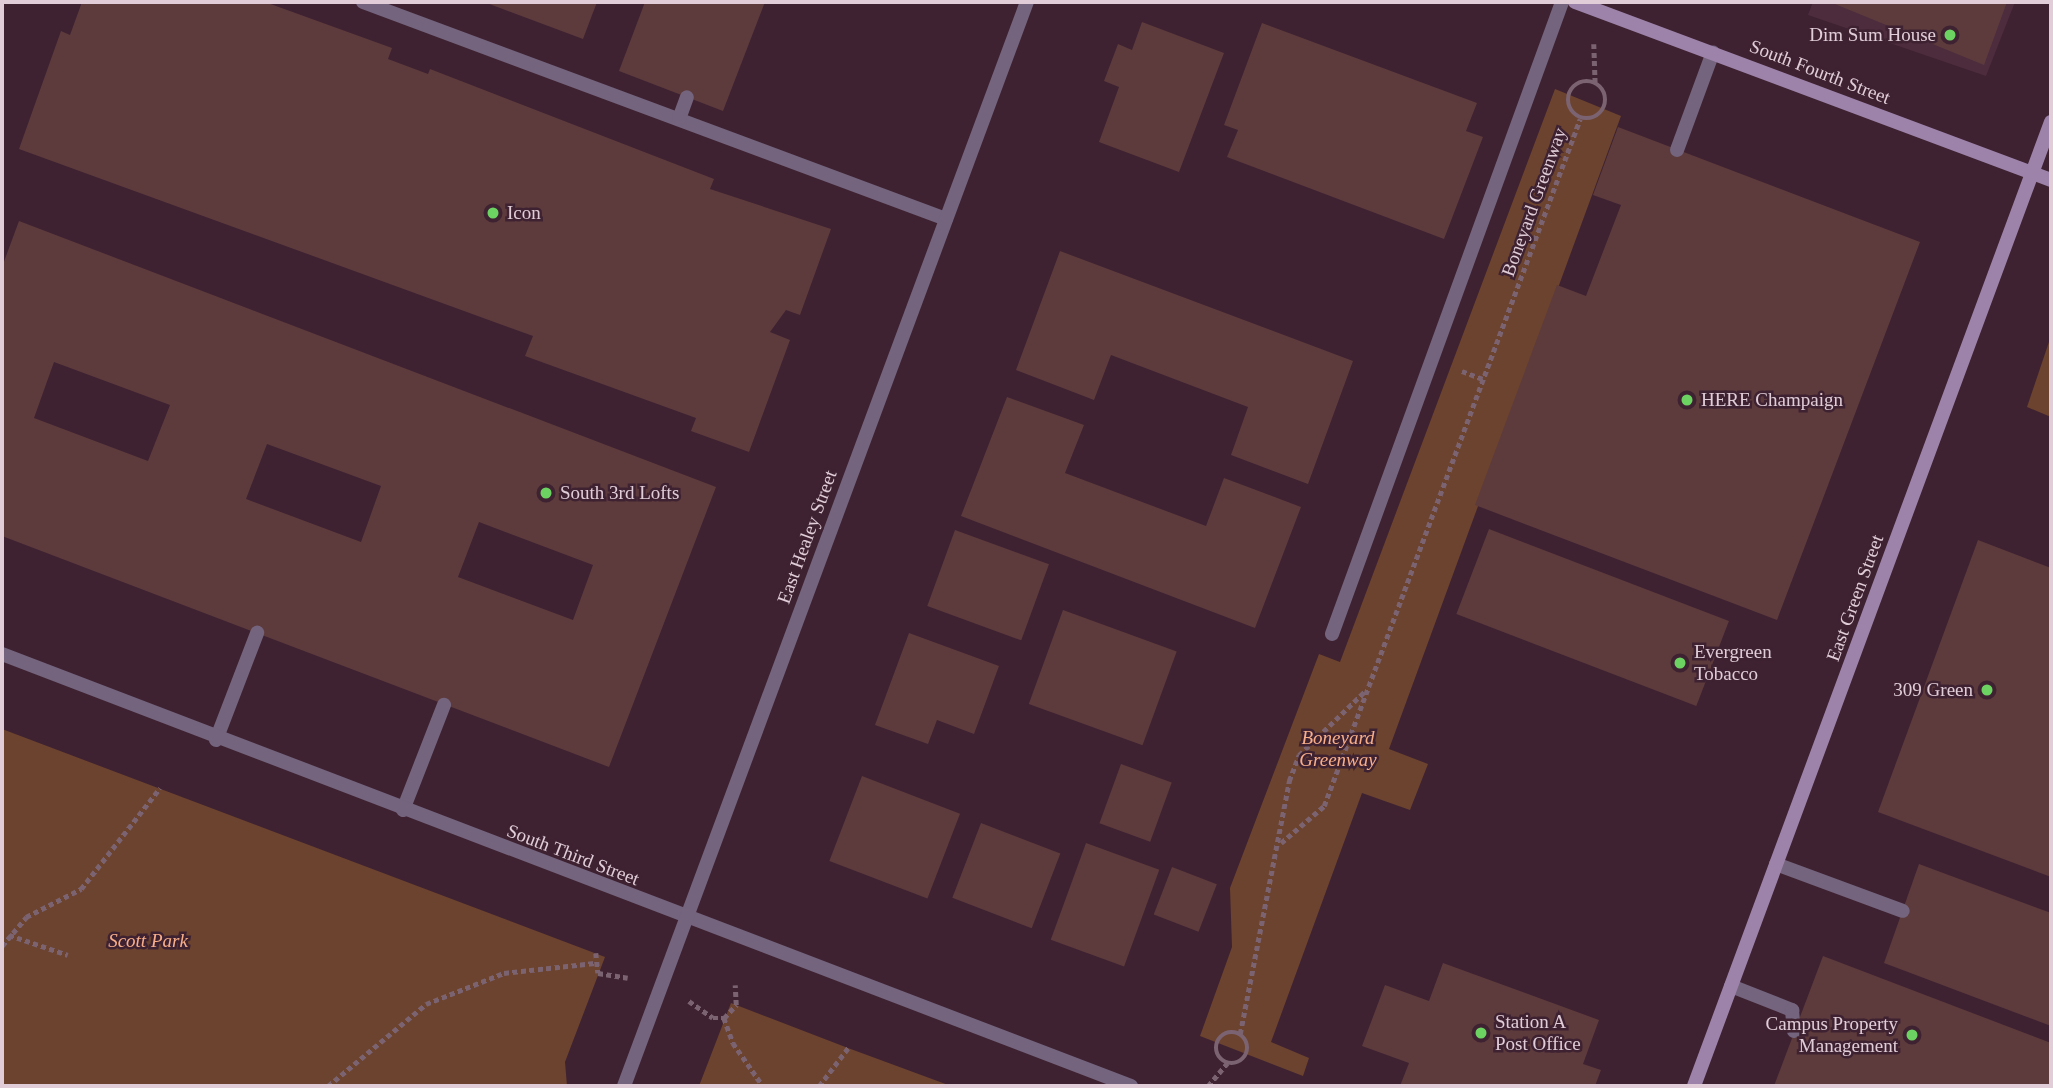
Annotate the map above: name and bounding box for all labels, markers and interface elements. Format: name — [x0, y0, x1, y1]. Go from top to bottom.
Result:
place label: Dim Sum House — [1809, 24, 1936, 46]
marker: Dim Sum House — [1942, 27, 1958, 43]
street label: South Fourth Street — [1746, 35, 1894, 109]
street label: Boneyard Greenway — [1496, 124, 1572, 280]
place label: Icon — [507, 202, 541, 224]
marker: Icon — [485, 205, 501, 221]
place label: HERE Champaign — [1701, 389, 1843, 411]
marker: HERE Champaign — [1679, 392, 1695, 408]
street label: East Healey Street — [772, 467, 842, 607]
place label: South 3rd Lofts — [560, 482, 679, 504]
marker: South 3rd Lofts — [538, 485, 554, 501]
street label: East Green Street — [1822, 532, 1888, 664]
place label: Evergreen Tobacco — [1694, 641, 1772, 685]
marker: Evergreen Tobacco — [1672, 655, 1688, 671]
place label: 309 Green — [1893, 679, 1973, 701]
marker: 309 Green — [1979, 682, 1995, 698]
park label: Boneyard Greenway — [1299, 727, 1377, 771]
street label: South Third Street — [503, 819, 643, 891]
park label: Scott Park — [108, 930, 188, 952]
place label: Station A Post Office — [1495, 1011, 1581, 1055]
place label: Campus Property Management — [1766, 1013, 1898, 1057]
marker: Station A Post Office — [1473, 1025, 1489, 1041]
marker: Campus Property Management — [1904, 1027, 1920, 1043]

